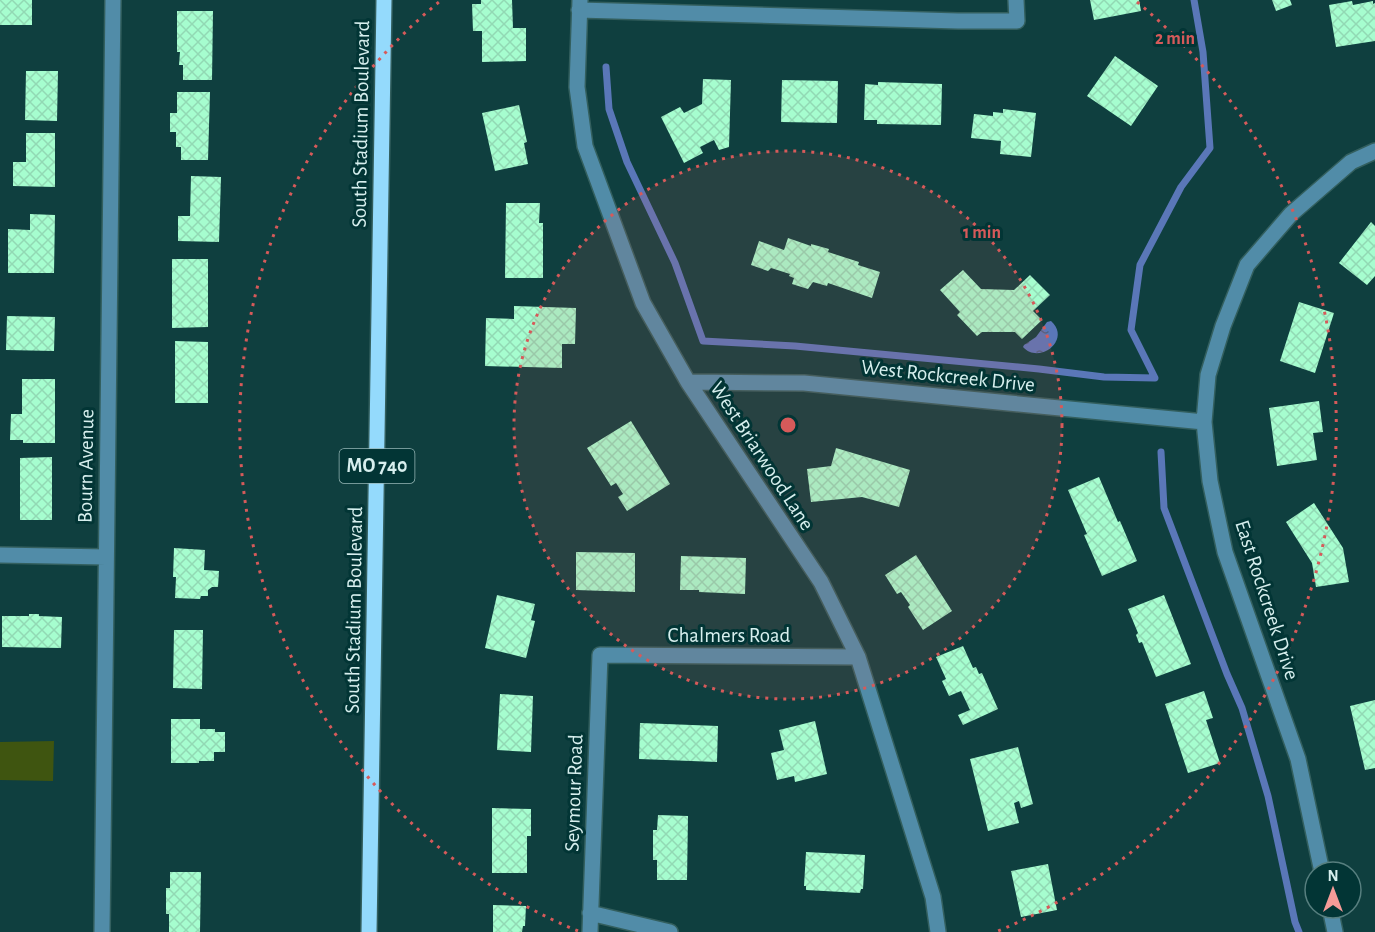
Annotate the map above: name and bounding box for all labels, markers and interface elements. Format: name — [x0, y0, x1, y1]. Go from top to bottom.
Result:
street label: South Stadium Boulevard — [349, 20, 373, 228]
text: 2 min — [1155, 30, 1195, 48]
text: 1 min — [963, 224, 1001, 242]
street label: West Rockcreek Drive — [860, 356, 1036, 396]
street label: West Briarwood Lane — [706, 378, 818, 534]
street label: Bourn Avenue — [75, 409, 97, 523]
centre of rings — [778, 415, 798, 435]
road number: MO 740 — [340, 449, 415, 483]
street label: South Stadium Boulevard — [342, 506, 366, 714]
street label: East Rockcreek Drive — [1231, 518, 1303, 682]
street label: Chalmers Road — [668, 625, 791, 646]
street label: Seymour Road — [561, 734, 587, 852]
north arrow — [1303, 860, 1363, 920]
text: N — [1327, 868, 1339, 884]

